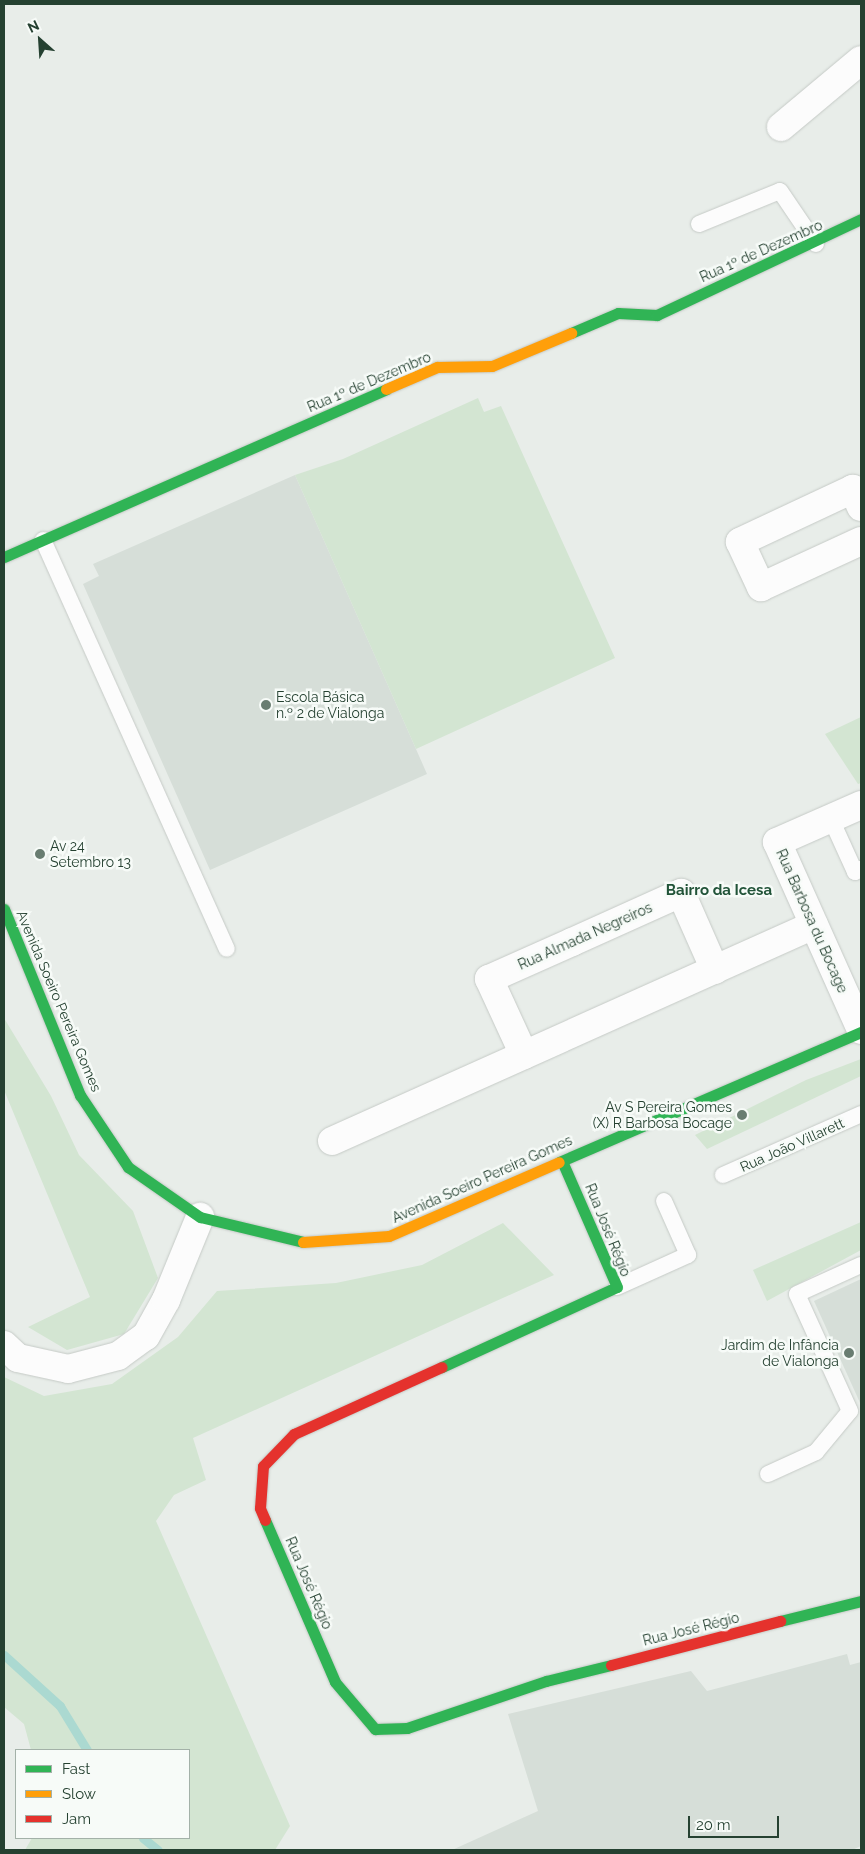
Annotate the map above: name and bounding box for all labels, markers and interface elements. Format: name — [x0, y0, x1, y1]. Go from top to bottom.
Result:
north arrow — [15, 15, 65, 65]
text: N — [25, 17, 42, 36]
street label: Rua 1º de Dezembro — [697, 216, 825, 286]
street label: Rua 1º de Dezembro — [305, 348, 433, 416]
place label: Escola Básica n.º 2 de Vialonga — [276, 689, 385, 722]
marker: Escola Básica n.º 2 de Vialonga — [260, 699, 272, 711]
place label: Av 24 Setembro 13 — [50, 838, 131, 870]
street label: Rua Barbosa du Bocage — [773, 846, 851, 996]
marker: Av 24 Setembro 13 — [34, 848, 46, 860]
district label: Bairro da Icesa — [666, 882, 772, 900]
street label: Rua Almada Negreiros — [515, 899, 655, 973]
street label: Avenida Soeiro Pereira Gomes — [13, 908, 105, 1094]
place label: Av S Pereira Gomes (X) R Barbosa Bocage — [593, 1099, 732, 1132]
marker: Av S Pereira Gomes (X) R Barbosa Bocage — [736, 1109, 748, 1121]
street label: Rua João Villarett — [737, 1114, 847, 1176]
street label: Avenida Soeiro Pereira Gomes — [389, 1132, 575, 1226]
street label: Rua José Régio — [582, 1181, 634, 1279]
place label: Jardim de Infância de Vialonga — [721, 1337, 839, 1370]
marker: Jardim de Infância de Vialonga — [843, 1347, 855, 1359]
street label: Rua José Régio — [282, 1534, 336, 1632]
street label: Rua José Régio — [641, 1609, 741, 1649]
legend — [15, 1749, 190, 1839]
text: Fast — [62, 1760, 90, 1778]
text: Slow — [62, 1785, 96, 1803]
scale bar — [690, 1806, 781, 1838]
text: Jam — [62, 1810, 91, 1828]
text: 20 m — [696, 1816, 731, 1834]

